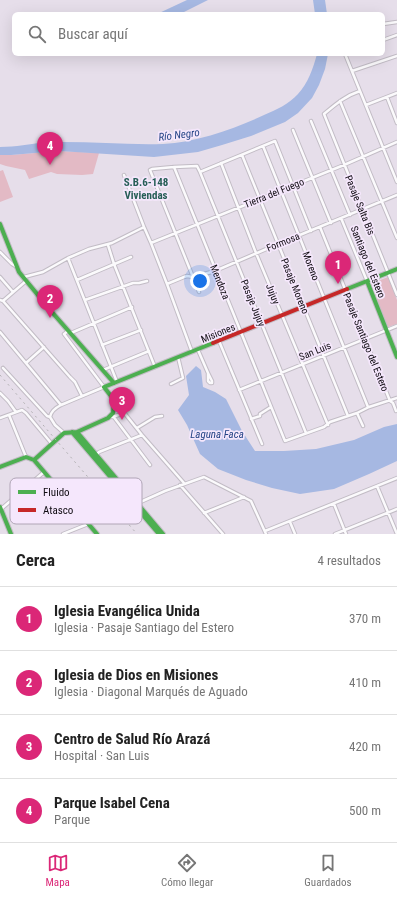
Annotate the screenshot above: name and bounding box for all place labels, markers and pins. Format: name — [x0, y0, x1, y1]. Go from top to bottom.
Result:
pin: 4 — [37, 132, 63, 165]
pin: 1 — [325, 251, 351, 284]
pin: 2 — [37, 285, 63, 318]
pin: 3 — [109, 387, 135, 420]

